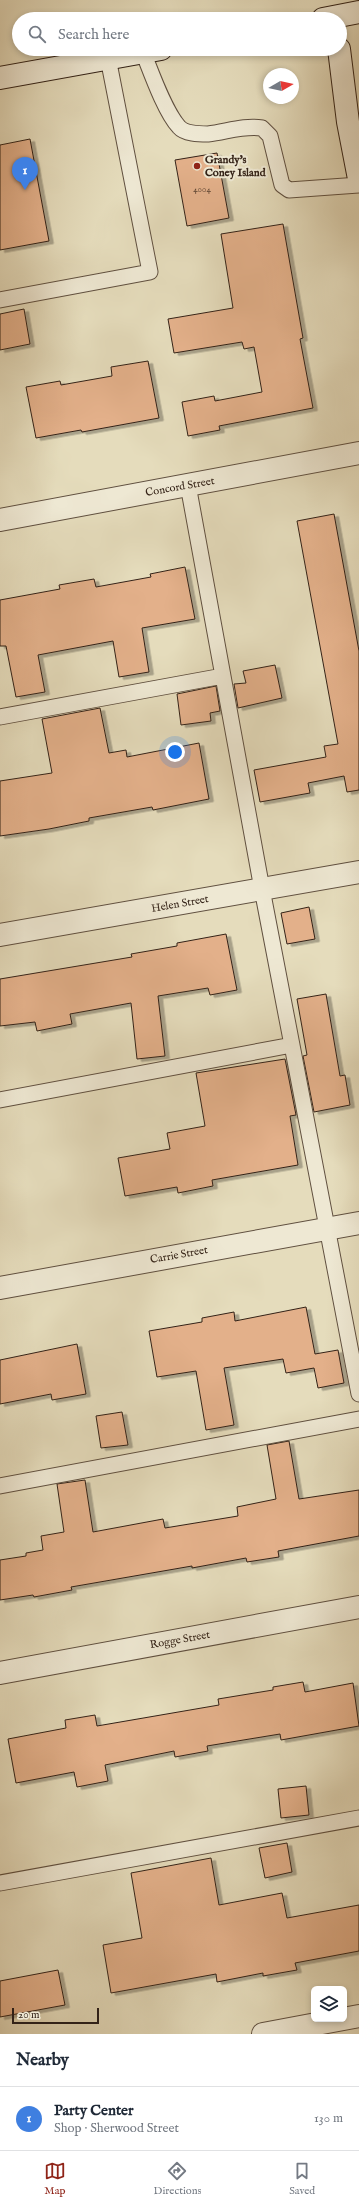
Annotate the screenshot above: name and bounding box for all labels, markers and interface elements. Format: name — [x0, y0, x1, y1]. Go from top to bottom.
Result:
search box — [12, 12, 347, 56]
icon: search — [26, 23, 48, 45]
text: Search here — [58, 25, 129, 44]
north arrow — [263, 68, 299, 104]
place label: Grandy's Coney Island — [205, 153, 267, 180]
pin: 1 — [12, 157, 38, 190]
marker: Grandy's Coney Island — [192, 161, 202, 171]
house number: 4004 — [193, 184, 211, 195]
street label: Concord Street — [144, 474, 216, 500]
your location — [165, 742, 185, 762]
street label: Helen Street — [150, 892, 210, 916]
street label: Carrie Street — [149, 1243, 209, 1267]
street label: Rogge Street — [149, 1628, 211, 1652]
map controls — [311, 1986, 347, 2022]
button: layers — [311, 1986, 347, 2022]
scale bar — [12, 2006, 99, 2025]
text: 20 m — [18, 2008, 39, 2022]
text: Nearby — [16, 2050, 69, 2071]
text: Party Center — [54, 2101, 133, 2120]
text: 1 — [27, 2110, 31, 2127]
text: 130 m — [314, 2110, 343, 2127]
text: Shop · Sherwood Street — [54, 2120, 179, 2137]
tab: Map — [44, 2160, 66, 2198]
tab: Directions — [154, 2160, 201, 2198]
tab: Saved — [289, 2160, 315, 2198]

